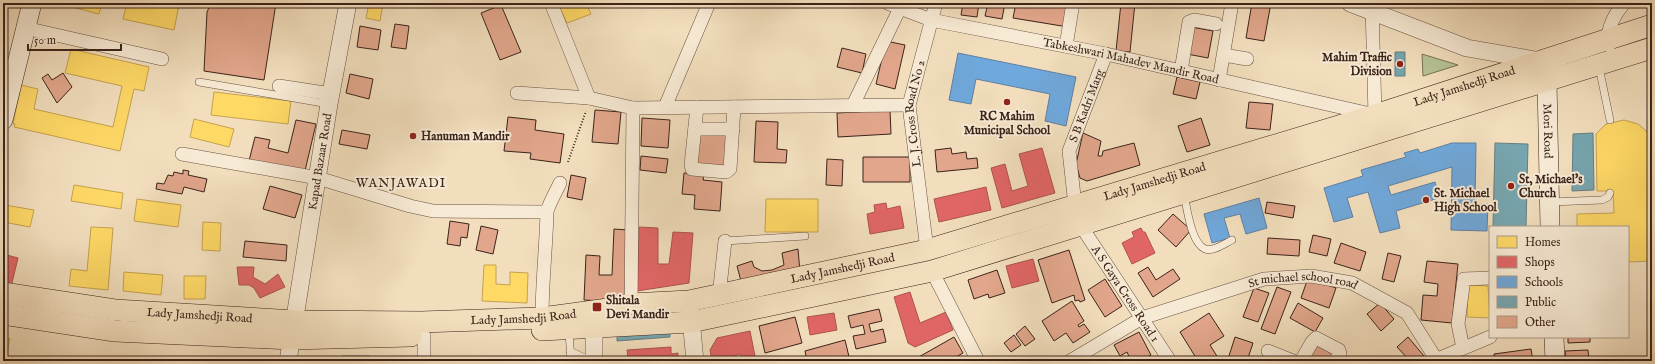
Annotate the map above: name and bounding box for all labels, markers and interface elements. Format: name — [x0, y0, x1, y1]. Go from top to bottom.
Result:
scale bar — [28, 26, 121, 52]
text: 50 m — [34, 33, 56, 48]
street label: Tabkeshwari Mahadev Mandir Road — [1041, 35, 1221, 87]
place label: Mahim Traffic Division — [1322, 50, 1393, 79]
street label: L. J. Cross Road No 2 — [902, 58, 929, 168]
marker: Mahim Traffic Division — [1395, 59, 1405, 69]
street label: Lady Jamshedji Road — [1412, 63, 1518, 110]
street label: S B Kadri Marg — [1066, 66, 1108, 144]
marker: RC Mahim Municipal School — [1002, 97, 1012, 107]
street label: Mori Road — [1539, 103, 1556, 159]
place label: RC Mahim Municipal School — [964, 109, 1051, 139]
street label: Kapad Bazaar Road — [305, 112, 336, 211]
place label: Hanuman Mandir — [421, 129, 510, 144]
marker: Hanuman Mandir — [408, 131, 418, 141]
street label: Lady Jamshedji Road — [1102, 159, 1208, 204]
place label: St, Michael's Church — [1519, 172, 1583, 201]
district label: WANJAWADI — [356, 175, 446, 192]
marker: St, Michael's Church — [1506, 181, 1516, 191]
place label: St. Michael High School — [1434, 186, 1498, 216]
marker: St. Michael High School — [1421, 195, 1431, 205]
legend — [1489, 226, 1629, 338]
text: Homes — [1525, 235, 1561, 250]
street label: A S Gaya Cross Road 1 — [1087, 242, 1162, 345]
street label: Lady Jamshedji Road — [789, 250, 897, 287]
text: Shops — [1525, 255, 1555, 271]
street label: St michael school road — [1246, 269, 1361, 293]
text: Schools — [1525, 275, 1563, 290]
place label: Shitala Devi Mandir — [606, 293, 670, 322]
text: Public — [1525, 295, 1556, 310]
marker: Shitala Devi Mandir — [591, 301, 603, 313]
street label: Lady Jamshedji Road — [146, 305, 253, 326]
street label: Lady Jamshedji Road — [470, 306, 578, 328]
text: Other — [1525, 315, 1556, 330]

